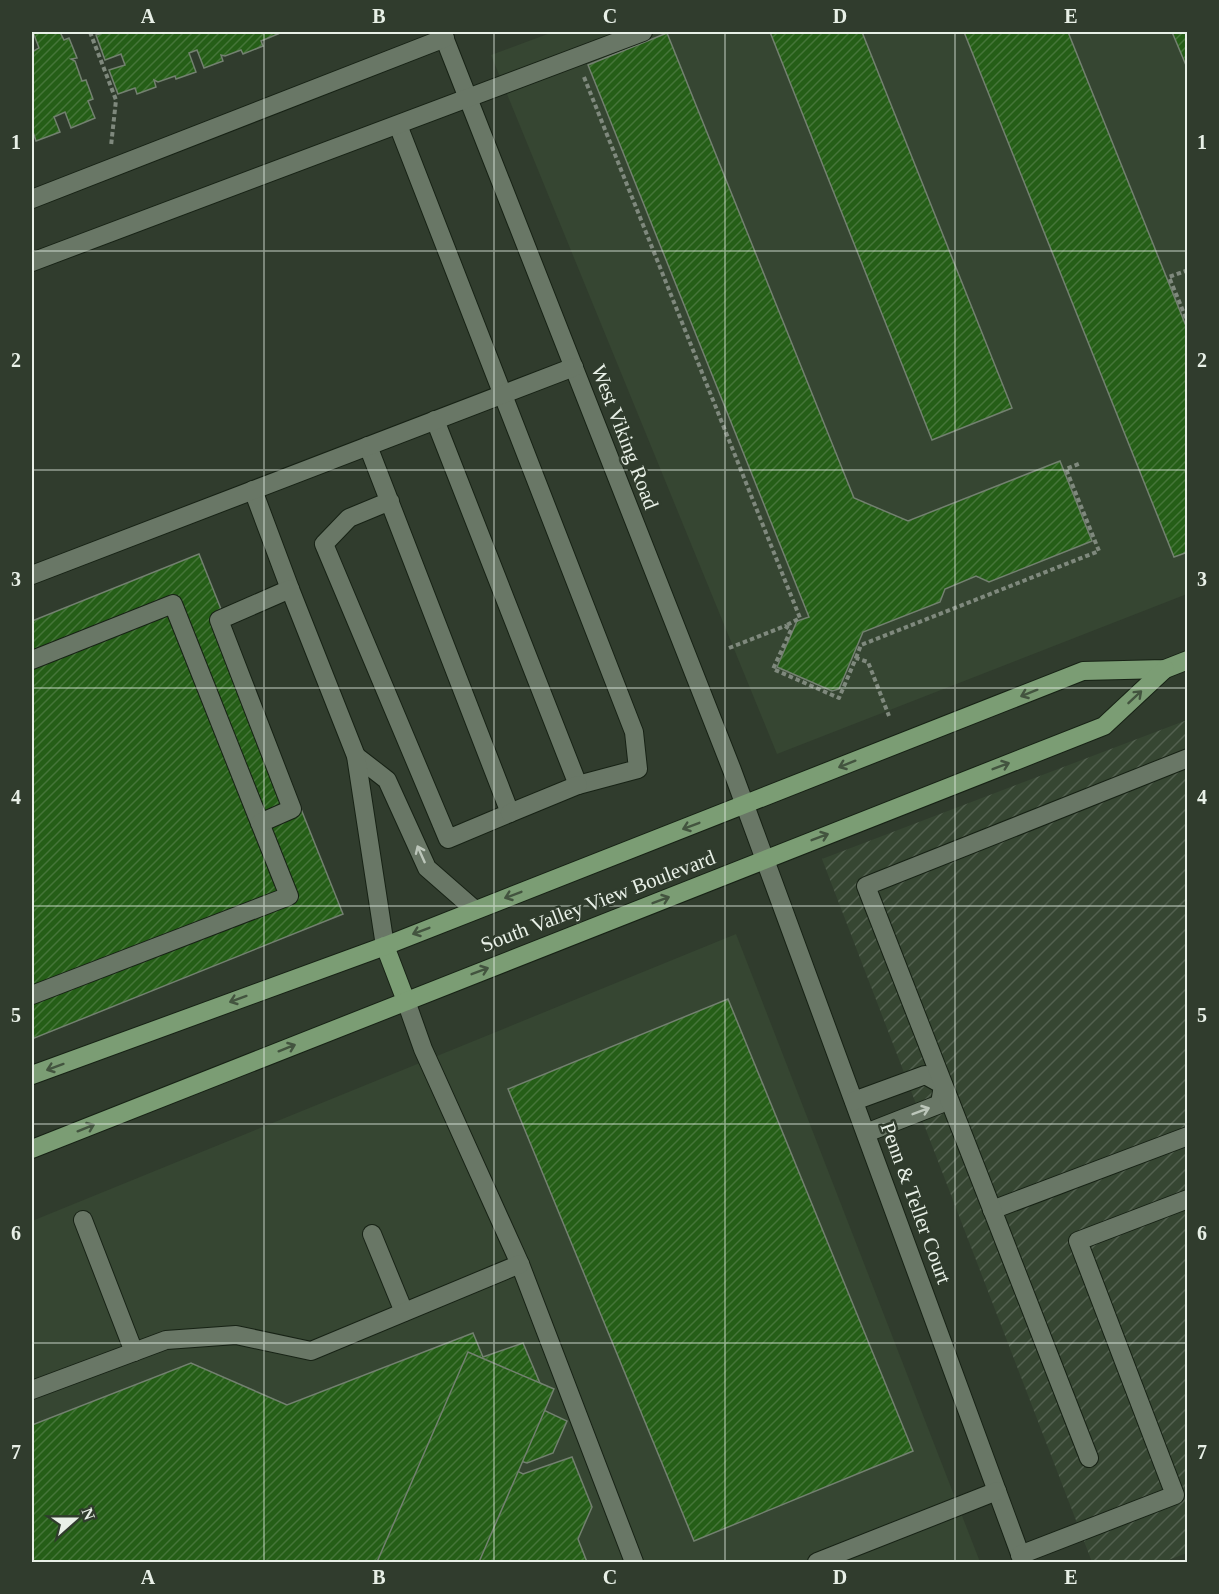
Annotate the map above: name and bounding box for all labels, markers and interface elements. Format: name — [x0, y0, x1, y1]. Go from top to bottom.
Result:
text: A — [141, 5, 156, 27]
text: B — [372, 5, 386, 27]
text: C — [603, 5, 617, 27]
text: D — [833, 5, 847, 27]
text: E — [1064, 5, 1078, 27]
text: 1 — [11, 131, 21, 153]
text: 1 — [1197, 131, 1207, 153]
text: 2 — [11, 349, 21, 371]
text: 2 — [1197, 349, 1207, 371]
street label: West Viking Road — [586, 361, 664, 513]
text: 3 — [11, 568, 21, 590]
text: 3 — [1197, 568, 1207, 590]
one-way arrow — [1020, 688, 1038, 699]
one-way arrow — [1127, 690, 1142, 704]
one-way arrow — [839, 760, 857, 771]
one-way arrow — [992, 760, 1010, 771]
text: 4 — [11, 786, 21, 808]
text: 4 — [1197, 786, 1207, 808]
one-way arrow — [682, 821, 700, 832]
one-way arrow — [810, 831, 829, 842]
one-way arrow — [414, 845, 425, 863]
street label: South Valley View Boulevard — [477, 845, 719, 957]
one-way arrow — [504, 891, 523, 902]
one-way arrow — [651, 894, 670, 905]
one-way arrow — [412, 927, 431, 938]
one-way arrow — [470, 965, 488, 976]
one-way arrow — [229, 995, 248, 1006]
text: 5 — [11, 1004, 21, 1026]
text: 5 — [1197, 1004, 1207, 1026]
one-way arrow — [277, 1042, 295, 1053]
one-way arrow — [46, 1062, 65, 1073]
one-way arrow — [911, 1105, 929, 1116]
street label: Penn & Teller Court — [876, 1119, 956, 1287]
one-way arrow — [76, 1122, 95, 1133]
text: 6 — [11, 1222, 21, 1244]
text: 6 — [1197, 1222, 1207, 1244]
text: 7 — [11, 1441, 21, 1463]
text: 7 — [1197, 1441, 1207, 1463]
north arrow — [45, 1489, 105, 1549]
text: N — [79, 1505, 99, 1523]
text: A — [141, 1566, 156, 1588]
text: B — [372, 1566, 386, 1588]
text: C — [603, 1566, 617, 1588]
text: D — [833, 1566, 847, 1588]
text: E — [1064, 1566, 1078, 1588]

